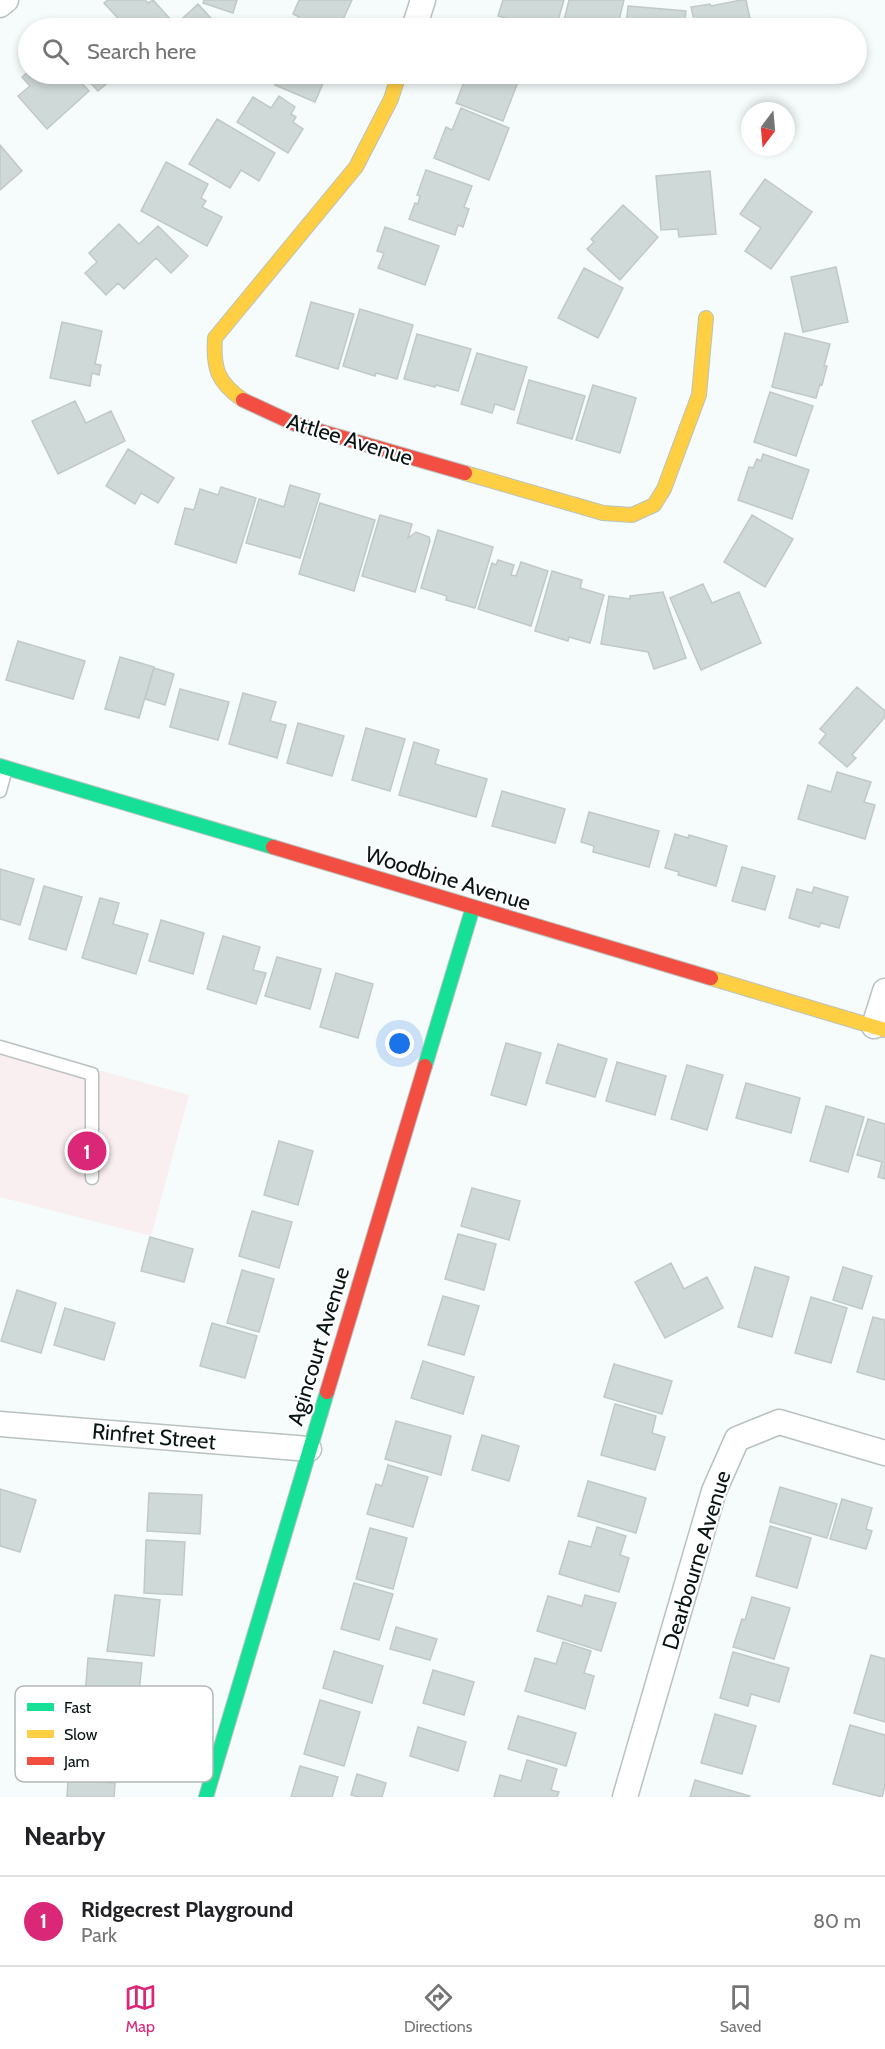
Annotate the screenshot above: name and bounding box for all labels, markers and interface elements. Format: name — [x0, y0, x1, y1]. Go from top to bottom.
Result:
search box — [18, 18, 867, 84]
icon: search — [39, 35, 72, 68]
text: Search here — [87, 38, 196, 65]
north arrow — [741, 102, 795, 156]
street label: Attlee Avenue — [284, 408, 416, 471]
street label: Woodbine Avenue — [362, 840, 534, 916]
your location — [385, 1029, 414, 1058]
pin: 1 — [68, 1128, 106, 1174]
street label: Agincourt Avenue — [282, 1264, 355, 1429]
street label: Rinfret Street — [91, 1418, 218, 1455]
street label: Dearbourne Avenue — [656, 1467, 737, 1653]
legend — [15, 1686, 213, 1782]
text: Fast — [64, 1698, 92, 1717]
text: Slow — [64, 1725, 98, 1744]
text: Jam — [63, 1752, 90, 1771]
text: Nearby — [24, 1820, 105, 1852]
text: Ridgecrest Playground — [81, 1896, 293, 1923]
text: 1 — [40, 1909, 47, 1933]
text: 80 m — [813, 1909, 861, 1933]
text: Park — [81, 1923, 117, 1947]
tab: Map — [124, 1981, 157, 2036]
tab: Directions — [404, 1981, 472, 2036]
tab: Saved — [720, 1981, 761, 2036]

